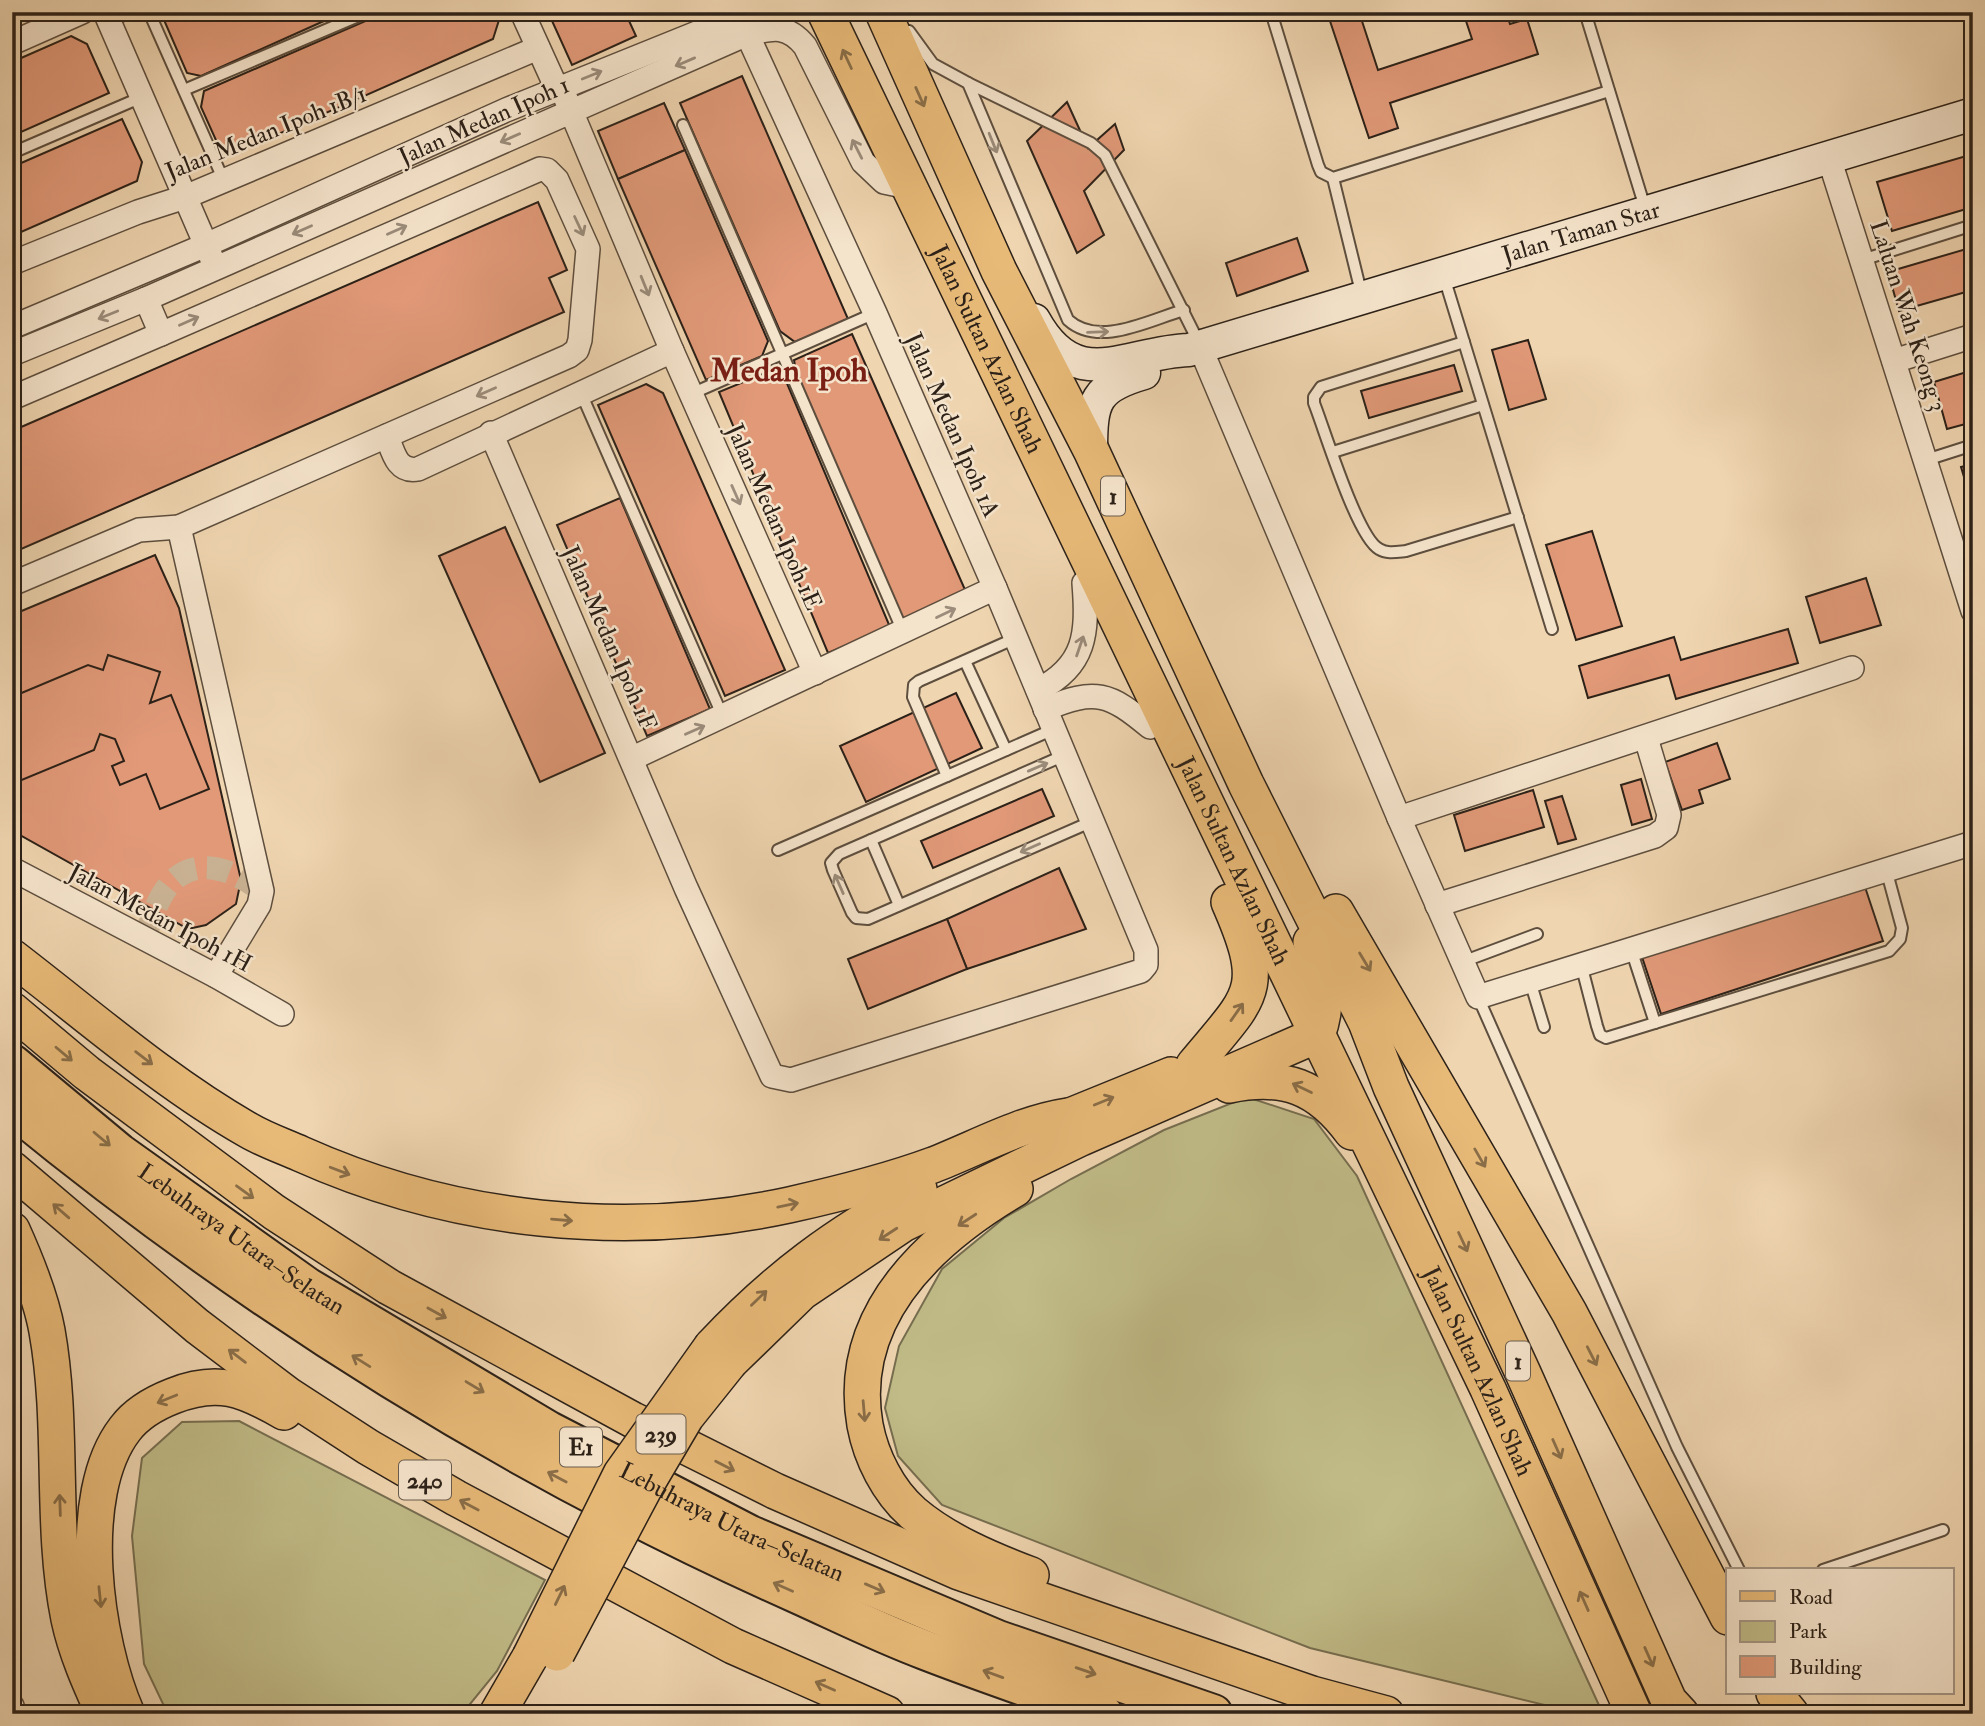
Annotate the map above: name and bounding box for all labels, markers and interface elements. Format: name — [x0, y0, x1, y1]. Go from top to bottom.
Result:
one-way arrow — [840, 49, 854, 70]
one-way arrow — [674, 56, 696, 69]
one-way arrow — [581, 68, 602, 81]
street label: Jalan Medan Ipoh 1 — [393, 69, 574, 173]
street label: Jalan Medan Ipoh 1B/1 — [160, 78, 371, 188]
one-way arrow — [914, 86, 927, 107]
one-way arrow — [987, 131, 1000, 153]
one-way arrow — [500, 132, 521, 145]
one-way arrow — [849, 139, 863, 160]
street label: Jalan Taman Star — [1497, 194, 1664, 271]
one-way arrow — [572, 215, 586, 236]
street label: Laluan Wah Keong 3 — [1862, 216, 1954, 416]
one-way arrow — [386, 223, 407, 236]
one-way arrow — [292, 224, 313, 237]
street label: Jalan Sultan Azlan Shah — [923, 239, 1051, 459]
one-way arrow — [640, 275, 653, 297]
one-way arrow — [98, 309, 119, 322]
one-way arrow — [178, 314, 199, 327]
one-way arrow — [1086, 325, 1109, 338]
street label: Jalan Medan Ipoh 1A — [897, 327, 1007, 522]
district label: Medan Ipoh — [710, 351, 868, 391]
one-way arrow — [476, 386, 497, 399]
street label: Jalan Medan Ipoh 1E — [719, 418, 829, 615]
road number: 1 — [1101, 476, 1125, 516]
one-way arrow — [730, 484, 743, 505]
street label: Jalan Medan Ipoh 1F — [554, 540, 664, 735]
one-way arrow — [935, 605, 956, 619]
one-way arrow — [1075, 636, 1087, 658]
one-way arrow — [684, 723, 705, 736]
street label: Jalan Sultan Azlan Shah — [1170, 750, 1297, 971]
one-way arrow — [1027, 760, 1048, 773]
one-way arrow — [1020, 842, 1041, 855]
street label: Jalan Medan Ipoh 1H — [62, 856, 257, 979]
one-way arrow — [832, 874, 845, 895]
one-way arrow — [1359, 951, 1373, 971]
one-way arrow — [1230, 1003, 1244, 1022]
one-way arrow — [55, 1046, 73, 1062]
one-way arrow — [134, 1051, 153, 1065]
one-way arrow — [1292, 1081, 1312, 1095]
one-way arrow — [1093, 1094, 1115, 1107]
one-way arrow — [93, 1131, 111, 1147]
one-way arrow — [1474, 1148, 1488, 1168]
street label: Lebuhraya Utara–Selatan — [132, 1156, 351, 1322]
one-way arrow — [329, 1165, 351, 1178]
one-way arrow — [235, 1184, 254, 1199]
one-way arrow — [776, 1197, 799, 1211]
one-way arrow — [53, 1203, 71, 1219]
one-way arrow — [550, 1213, 572, 1226]
one-way arrow — [957, 1214, 977, 1228]
one-way arrow — [879, 1227, 898, 1241]
one-way arrow — [1456, 1231, 1470, 1252]
street label: Jalan Sultan Azlan Shah — [1415, 1260, 1541, 1481]
one-way arrow — [750, 1289, 767, 1306]
one-way arrow — [426, 1307, 447, 1320]
road number: 1 — [1506, 1342, 1530, 1380]
one-way arrow — [1585, 1346, 1599, 1366]
one-way arrow — [227, 1349, 246, 1364]
one-way arrow — [352, 1353, 371, 1368]
one-way arrow — [465, 1380, 485, 1394]
one-way arrow — [157, 1393, 179, 1406]
one-way arrow — [858, 1399, 871, 1421]
road number: 239 — [636, 1414, 686, 1454]
road number: E1 — [560, 1428, 602, 1466]
one-way arrow — [1551, 1438, 1564, 1459]
street label: Lebuhraya Utara–Selatan — [614, 1455, 849, 1589]
one-way arrow — [714, 1459, 735, 1473]
road number: 240 — [399, 1460, 451, 1499]
one-way arrow — [547, 1469, 567, 1483]
one-way arrow — [53, 1494, 66, 1517]
one-way arrow — [459, 1498, 480, 1511]
legend — [1726, 1568, 1954, 1694]
one-way arrow — [773, 1580, 794, 1593]
one-way arrow — [864, 1582, 885, 1595]
text: Road — [1789, 1584, 1834, 1611]
one-way arrow — [553, 1585, 567, 1606]
one-way arrow — [93, 1586, 106, 1608]
one-way arrow — [1577, 1591, 1590, 1612]
text: Park — [1789, 1618, 1827, 1645]
one-way arrow — [1643, 1645, 1656, 1667]
text: Building — [1789, 1654, 1862, 1681]
one-way arrow — [1075, 1666, 1097, 1678]
one-way arrow — [982, 1667, 1004, 1680]
one-way arrow — [814, 1679, 836, 1692]

